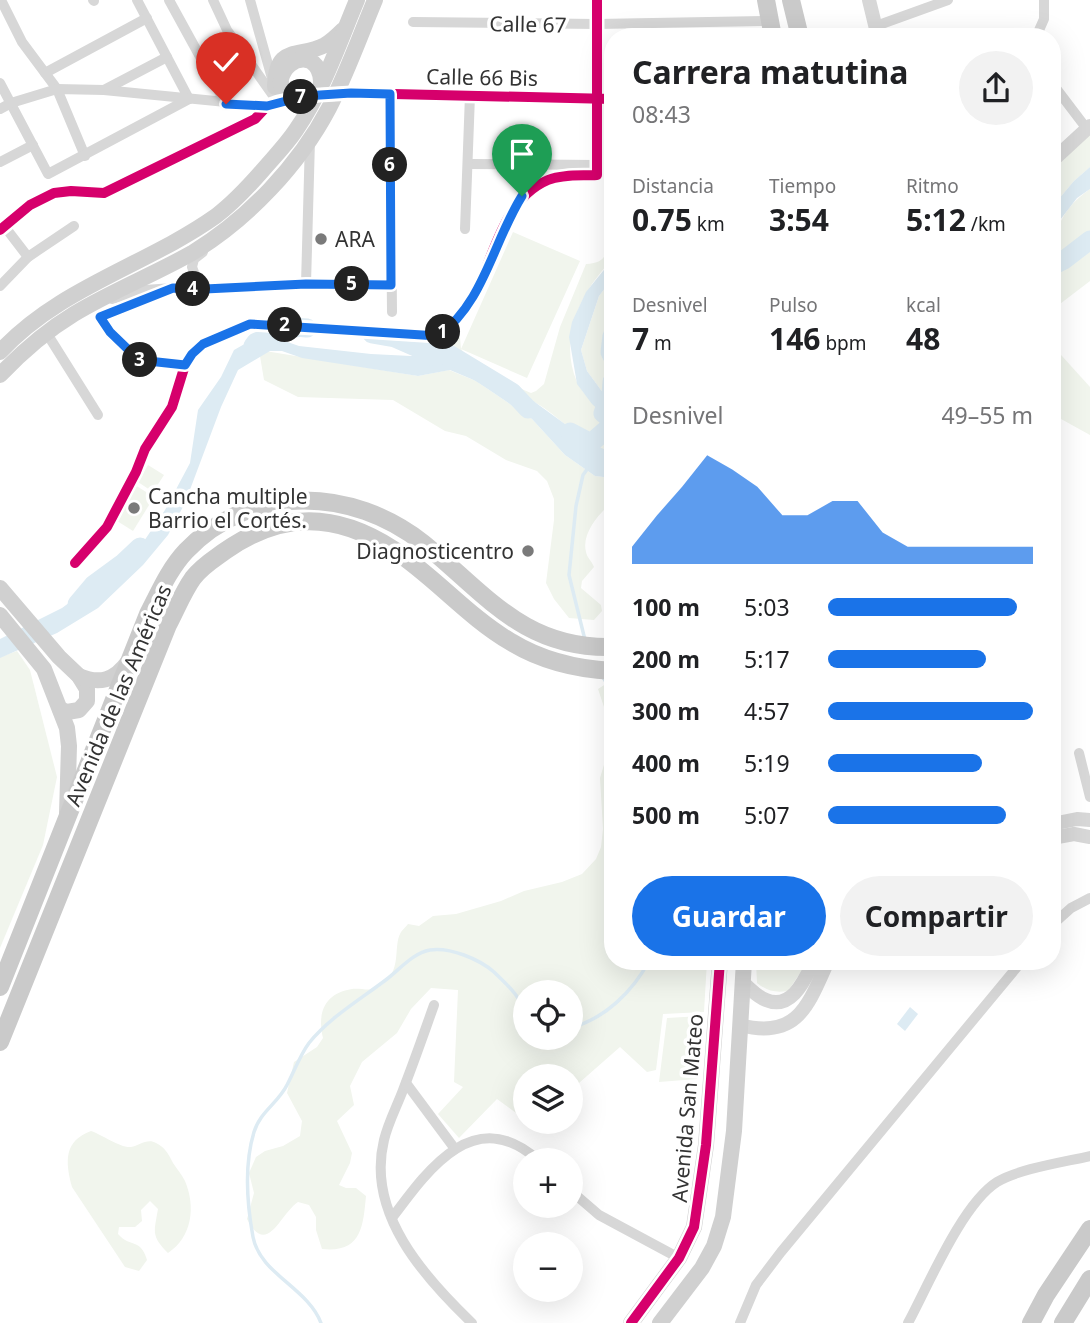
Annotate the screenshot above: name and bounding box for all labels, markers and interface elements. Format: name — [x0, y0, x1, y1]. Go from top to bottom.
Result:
street label: Calle 67 — [489, 9, 567, 39]
pin — [196, 32, 256, 104]
icon: check — [207, 43, 245, 81]
text: Carrera matutina — [632, 50, 908, 93]
button: share — [959, 51, 1033, 125]
street label: Calle 66 Bis — [426, 62, 538, 92]
pin: 7 — [284, 80, 318, 114]
text: 7 — [295, 83, 306, 109]
text: 08:43 — [632, 98, 691, 130]
pin — [492, 124, 552, 196]
icon: arrive — [503, 135, 541, 173]
pin: 6 — [372, 148, 408, 182]
text: 6 — [384, 151, 395, 177]
text: Distancia — [632, 173, 714, 199]
text: Tiempo — [769, 173, 836, 199]
text: Ritmo — [906, 173, 959, 199]
text: 0.75 — [632, 199, 692, 240]
text: 3:54 — [769, 199, 829, 240]
text: 5:12 — [906, 199, 966, 240]
text: km — [692, 211, 725, 237]
text: /km — [966, 211, 1006, 237]
place label: ARA — [335, 225, 375, 253]
marker: ARA — [313, 231, 329, 247]
pin: 5 — [334, 266, 370, 302]
text: 5 — [346, 270, 357, 296]
pin: 4 — [176, 272, 210, 306]
text: 4 — [187, 275, 198, 301]
text: Desnivel — [632, 292, 708, 318]
text: Pulso — [769, 292, 818, 318]
text: kcal — [906, 292, 941, 318]
pin: 2 — [268, 308, 302, 342]
text: 2 — [279, 311, 290, 337]
pin: 1 — [426, 314, 460, 350]
text: 1 — [437, 318, 448, 344]
text: 7 — [632, 318, 649, 359]
text: 146 — [769, 318, 820, 359]
text: 48 — [906, 318, 940, 359]
text: m — [649, 330, 672, 356]
text: bpm — [820, 330, 867, 356]
pin: 3 — [122, 342, 158, 378]
text: 3 — [134, 346, 145, 372]
text: Desnivel — [632, 399, 724, 431]
text: 49–55 m — [941, 399, 1033, 431]
place label: Cancha multiple Barrio el Cortés. — [148, 482, 308, 534]
marker: Cancha multiple Barrio el Cortés. — [126, 500, 142, 516]
place label: Diagnosticentro — [356, 537, 514, 565]
marker: Diagnosticentro — [520, 543, 536, 559]
street label: Avenida de las Américas — [59, 580, 177, 810]
text: 100 m — [632, 591, 700, 623]
text: 5:03 — [744, 591, 790, 623]
text: 200 m — [632, 643, 700, 675]
text: 5:17 — [744, 643, 790, 675]
text: 300 m — [632, 695, 700, 727]
text: 4:57 — [744, 695, 790, 727]
text: 400 m — [632, 747, 700, 779]
text: 5:19 — [744, 747, 790, 779]
text: 500 m — [632, 799, 700, 831]
text: 5:07 — [744, 799, 790, 831]
button: Guardar — [632, 876, 826, 956]
button: Compartir — [840, 876, 1033, 956]
map controls — [513, 980, 583, 1302]
button: locate — [513, 980, 583, 1050]
street label: Avenida San Mateo — [665, 1013, 709, 1203]
button: layers — [513, 1064, 583, 1134]
button: + — [513, 1148, 583, 1218]
button: − — [513, 1232, 583, 1302]

